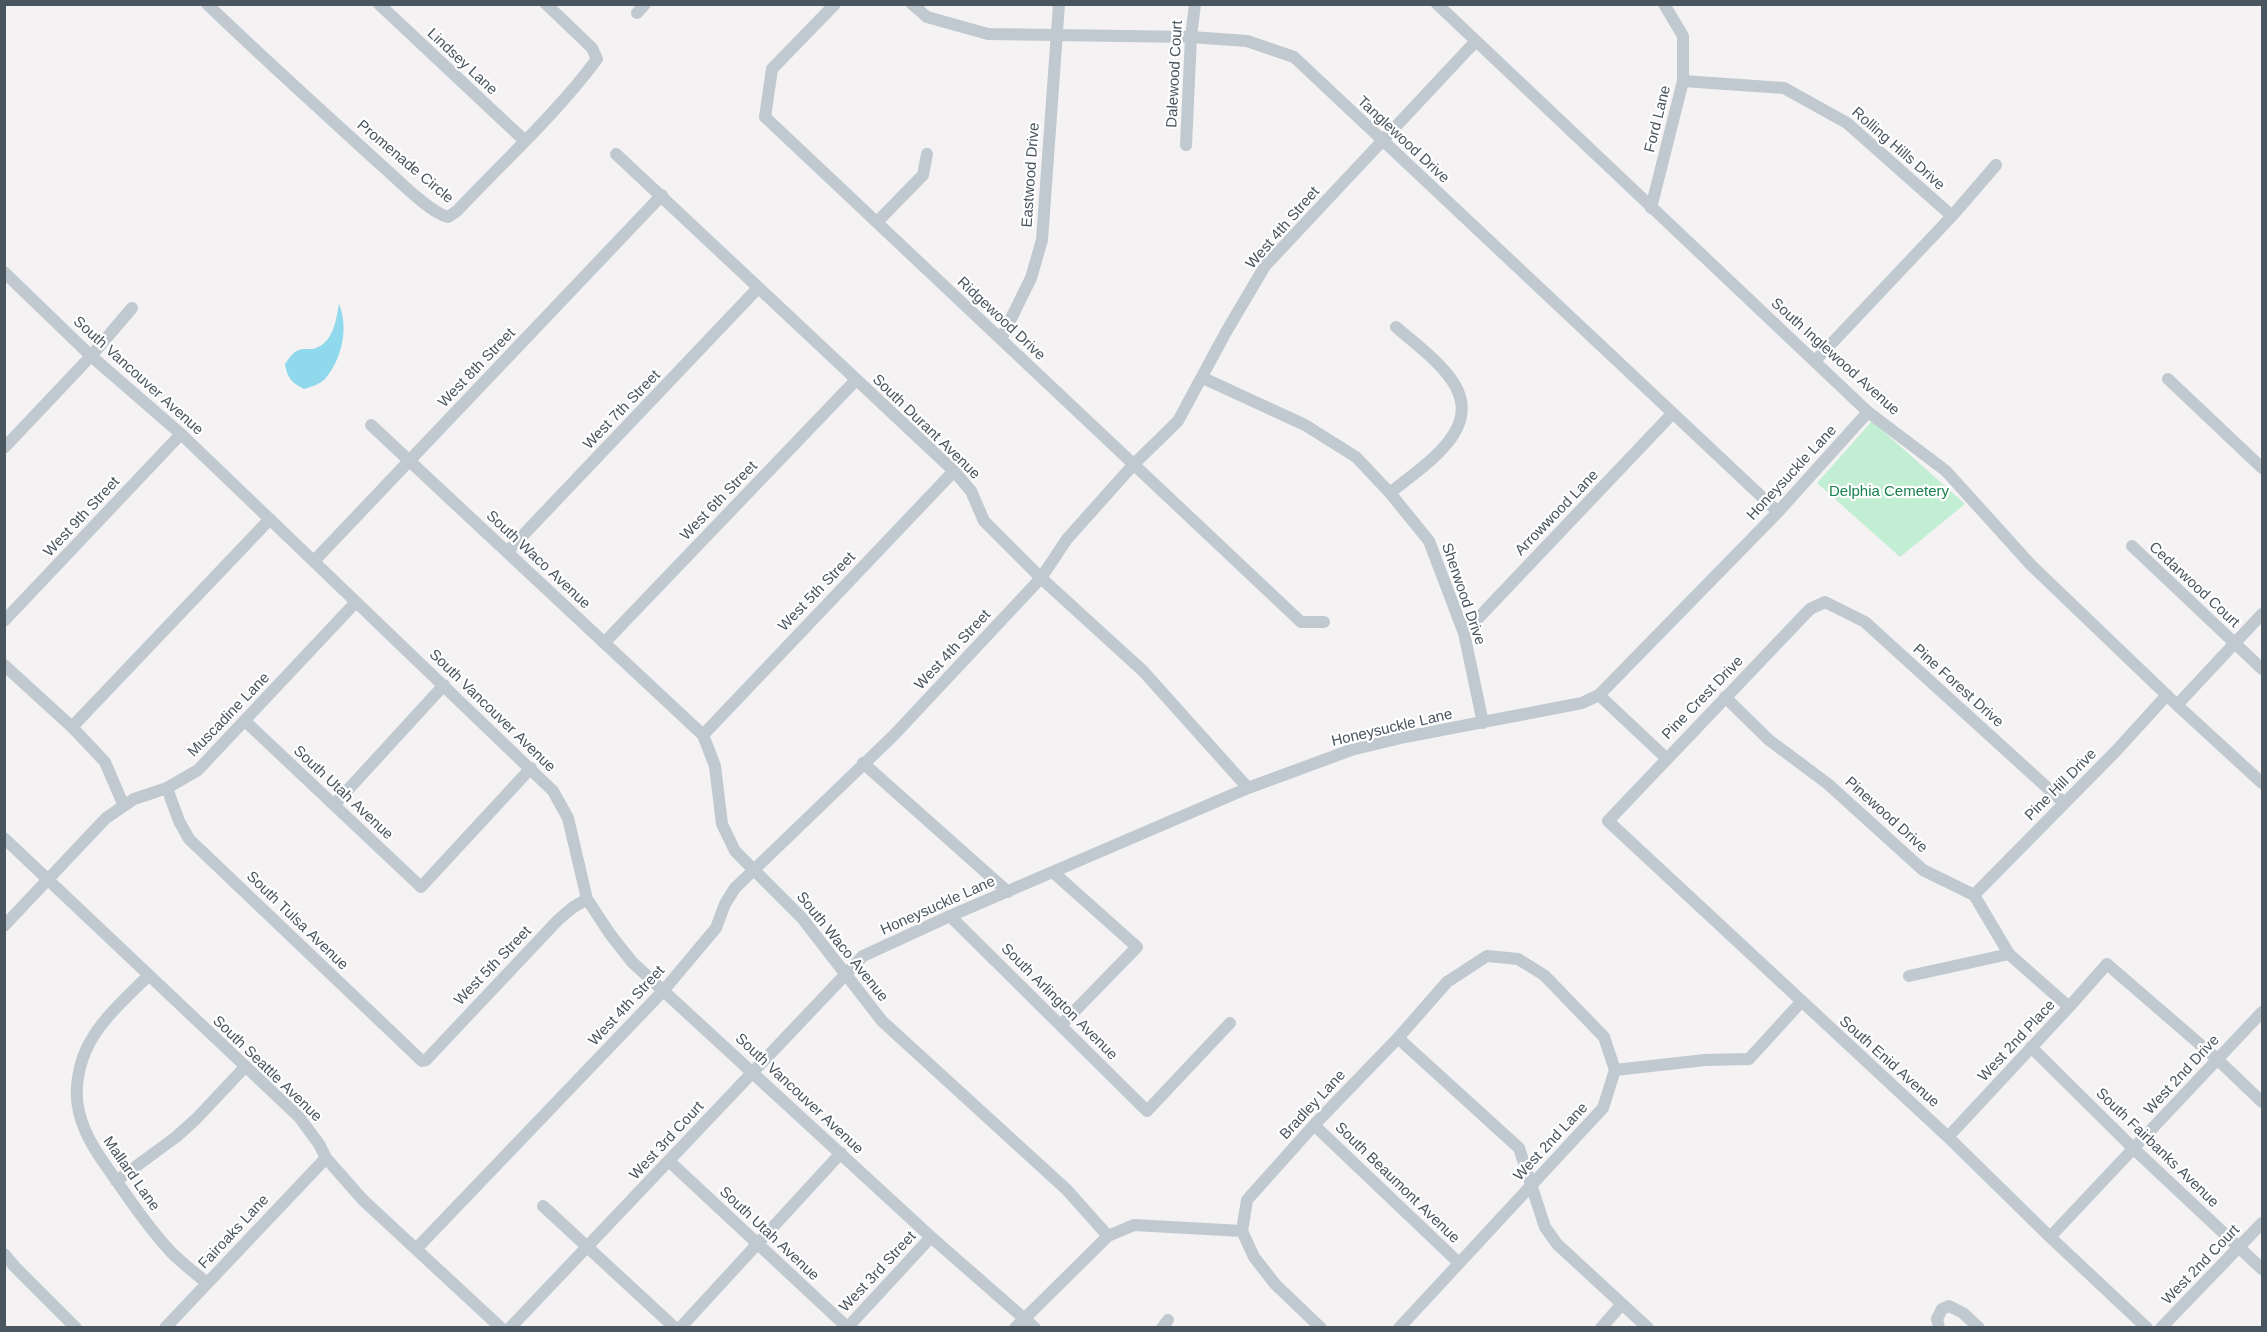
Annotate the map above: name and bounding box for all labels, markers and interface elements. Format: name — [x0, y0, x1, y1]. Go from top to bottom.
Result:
street label: Dalewood Court — [1163, 20, 1187, 128]
street label: Lindsey Lane — [423, 25, 501, 99]
street label: Ford Lane — [1641, 84, 1675, 154]
street label: Tanglewood Drive — [1353, 93, 1453, 187]
street label: Rolling Hills Drive — [1848, 104, 1948, 194]
street label: Promenade Circle — [353, 117, 457, 207]
street label: Eastwood Drive — [1018, 122, 1044, 228]
street label: West 4th Street — [1242, 183, 1324, 273]
street label: Ridgewood Drive — [953, 273, 1049, 365]
street label: South Inglewood Avenue — [1767, 295, 1903, 419]
street label: South Vancouver Avenue — [69, 313, 207, 439]
street label: West 8th Street — [435, 325, 519, 411]
street label: West 7th Street — [580, 367, 664, 453]
street label: South Durant Avenue — [868, 371, 984, 483]
street label: Honeysuckle Lane — [1743, 422, 1841, 524]
street label: West 6th Street — [677, 458, 761, 544]
street label: Arrowwood Lane — [1511, 466, 1603, 560]
street label: West 9th Street — [40, 473, 124, 561]
park label: Delphia Cemetery — [1829, 483, 1949, 501]
street label: South Waco Avenue — [482, 507, 594, 613]
street label: Cedarwood Court — [2145, 538, 2243, 632]
street label: Sherwood Drive — [1437, 541, 1489, 647]
street label: West 5th Street — [775, 549, 859, 635]
street label: West 4th Street — [911, 606, 995, 694]
street label: Pine Forest Drive — [1909, 641, 2007, 731]
street label: South Vancouver Avenue — [425, 646, 559, 776]
street label: Pine Crest Drive — [1659, 652, 1747, 744]
street label: Muscadine Lane — [184, 669, 274, 761]
street label: Honeysuckle Lane — [1330, 705, 1454, 751]
street label: South Utah Avenue — [289, 742, 397, 844]
street label: Pine Hill Drive — [2021, 745, 2101, 825]
street label: Pinewood Drive — [1841, 773, 1931, 857]
street label: South Tulsa Avenue — [242, 868, 352, 974]
street label: Honeysuckle Lane — [878, 873, 998, 939]
street label: South Waco Avenue — [792, 889, 892, 1005]
street label: West 5th Street — [451, 923, 535, 1009]
street label: South Arlington Avenue — [997, 940, 1121, 1064]
street label: West 4th Street — [585, 962, 669, 1050]
street label: West 2nd Place — [1975, 997, 2059, 1085]
street label: South Seattle Avenue — [209, 1012, 325, 1126]
street label: South Enid Avenue — [1835, 1012, 1943, 1112]
street label: South Vancouver Avenue — [731, 1030, 867, 1158]
street label: West 2nd Drive — [2141, 1031, 2223, 1119]
street label: Bradley Lane — [1276, 1067, 1350, 1143]
street label: South Fairbanks Avenue — [2092, 1085, 2222, 1211]
street label: West 3rd Court — [626, 1098, 708, 1184]
street label: West 2nd Lane — [1510, 1099, 1592, 1185]
street label: South Beaumont Avenue — [1331, 1119, 1463, 1247]
street label: Mallard Lane — [99, 1133, 163, 1215]
street label: South Utah Avenue — [715, 1183, 823, 1285]
street label: Fairoaks Lane — [195, 1191, 273, 1273]
street label: West 2nd Court — [2158, 1221, 2244, 1309]
street label: West 3rd Street — [836, 1228, 920, 1316]

